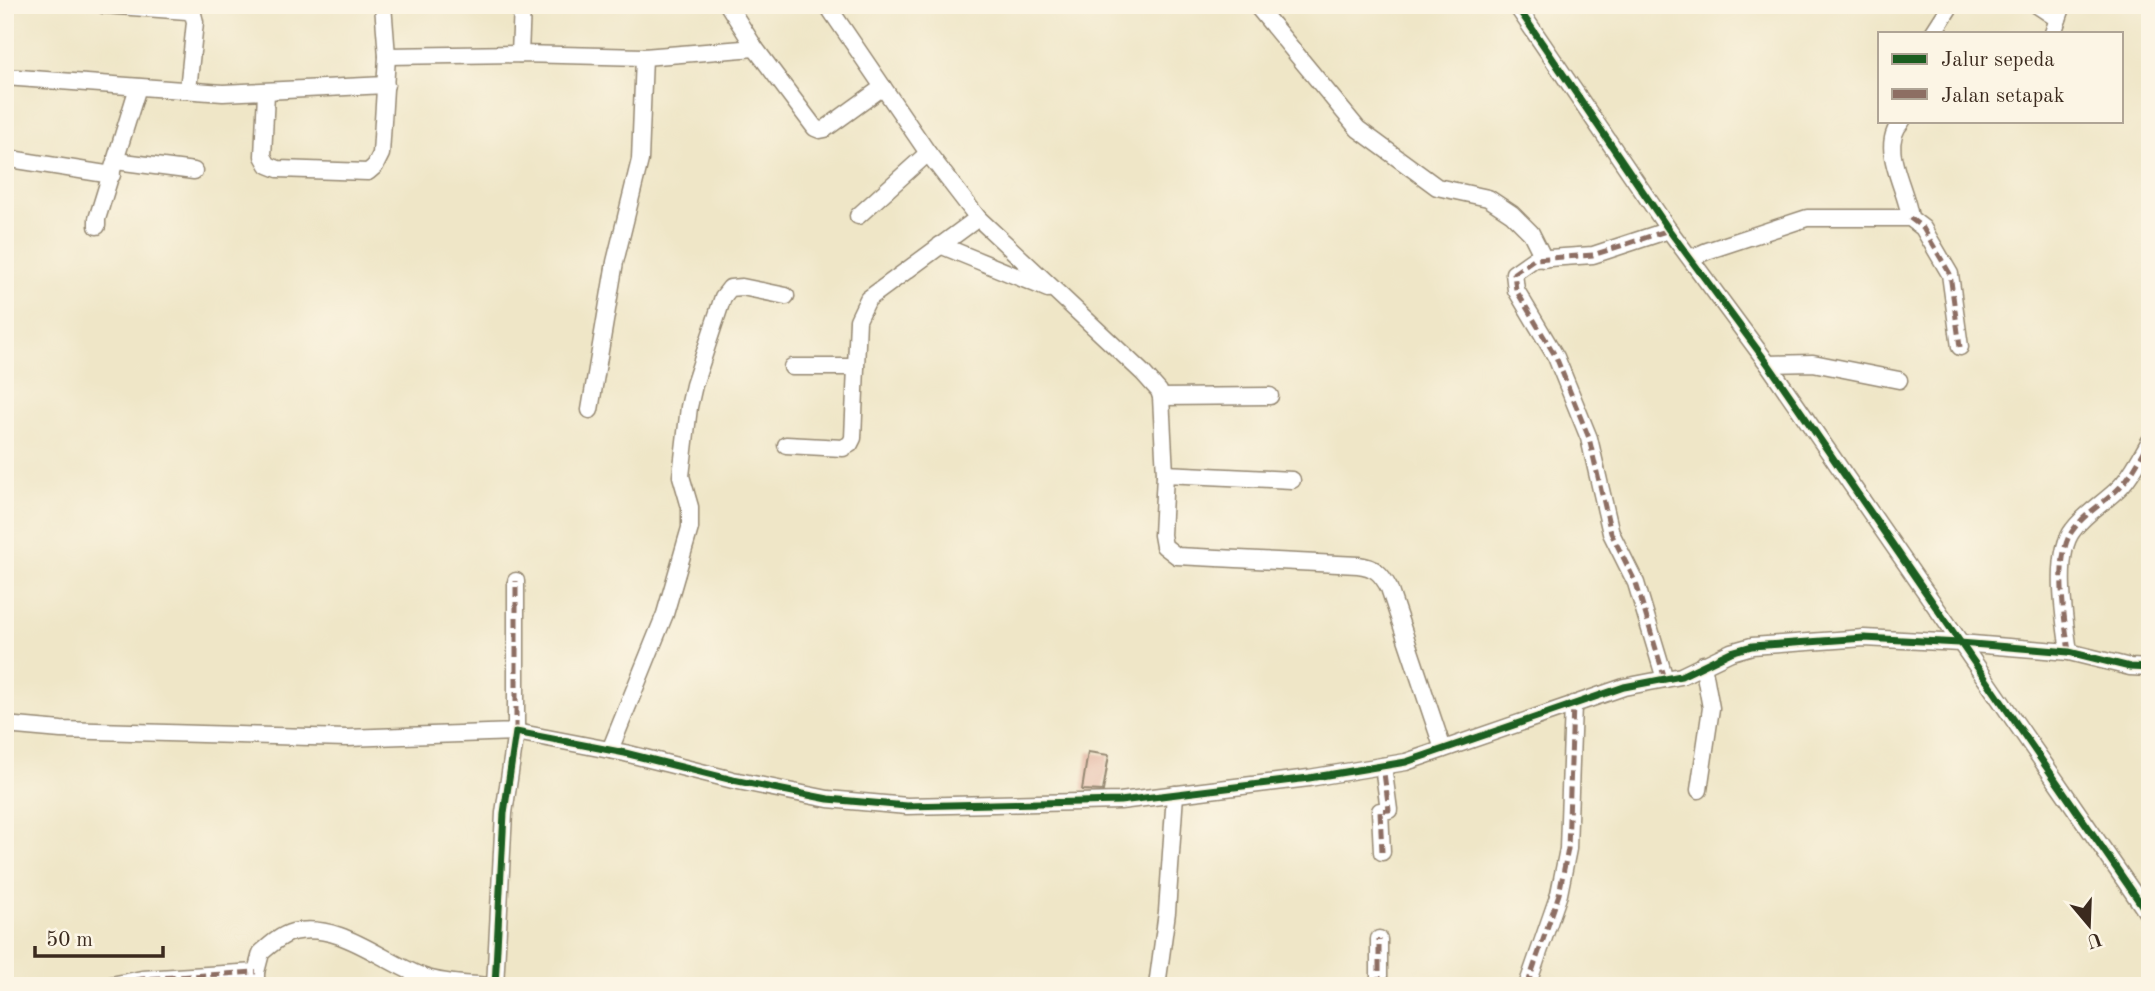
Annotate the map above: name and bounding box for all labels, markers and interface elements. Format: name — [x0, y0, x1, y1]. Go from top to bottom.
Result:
legend — [1878, 32, 2124, 122]
text: Jalur sepeda — [1941, 50, 2055, 71]
text: Jalan setapak — [1941, 86, 2065, 107]
north arrow — [2054, 890, 2124, 960]
scale bar — [35, 914, 163, 958]
text: U — [2083, 927, 2104, 950]
text: 50 m — [46, 930, 93, 951]

